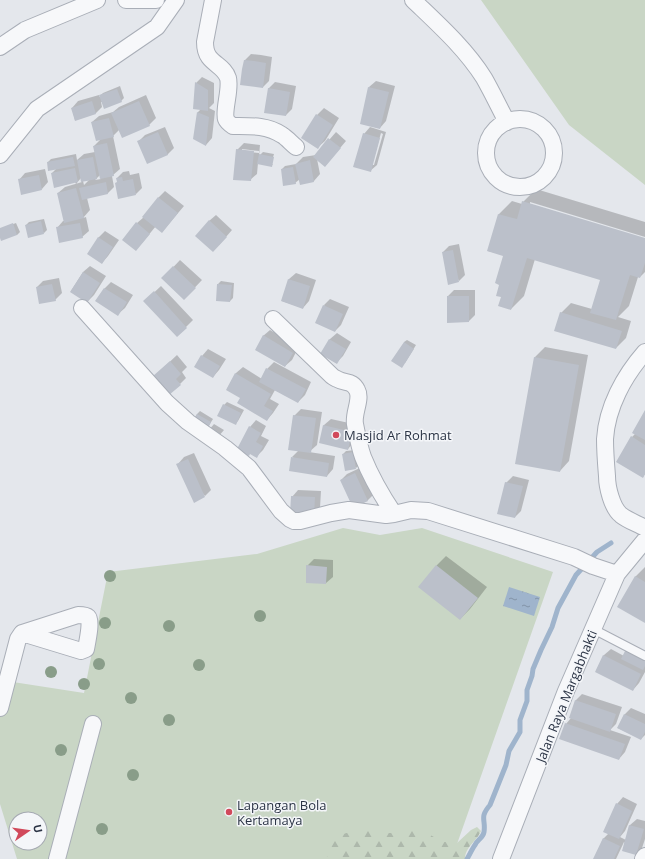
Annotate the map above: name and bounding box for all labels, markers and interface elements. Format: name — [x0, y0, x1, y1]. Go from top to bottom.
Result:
place label: Masjid Ar Rohmat — [344, 426, 452, 444]
marker: Masjid Ar Rohmat — [331, 430, 341, 440]
street label: Jalan Raya Margabhakti — [530, 627, 601, 767]
place label: Lapangan Bola Kertamaya — [237, 796, 327, 829]
marker: Lapangan Bola Kertamaya — [224, 807, 234, 817]
north arrow — [8, 811, 48, 851]
text: U — [30, 823, 46, 834]

